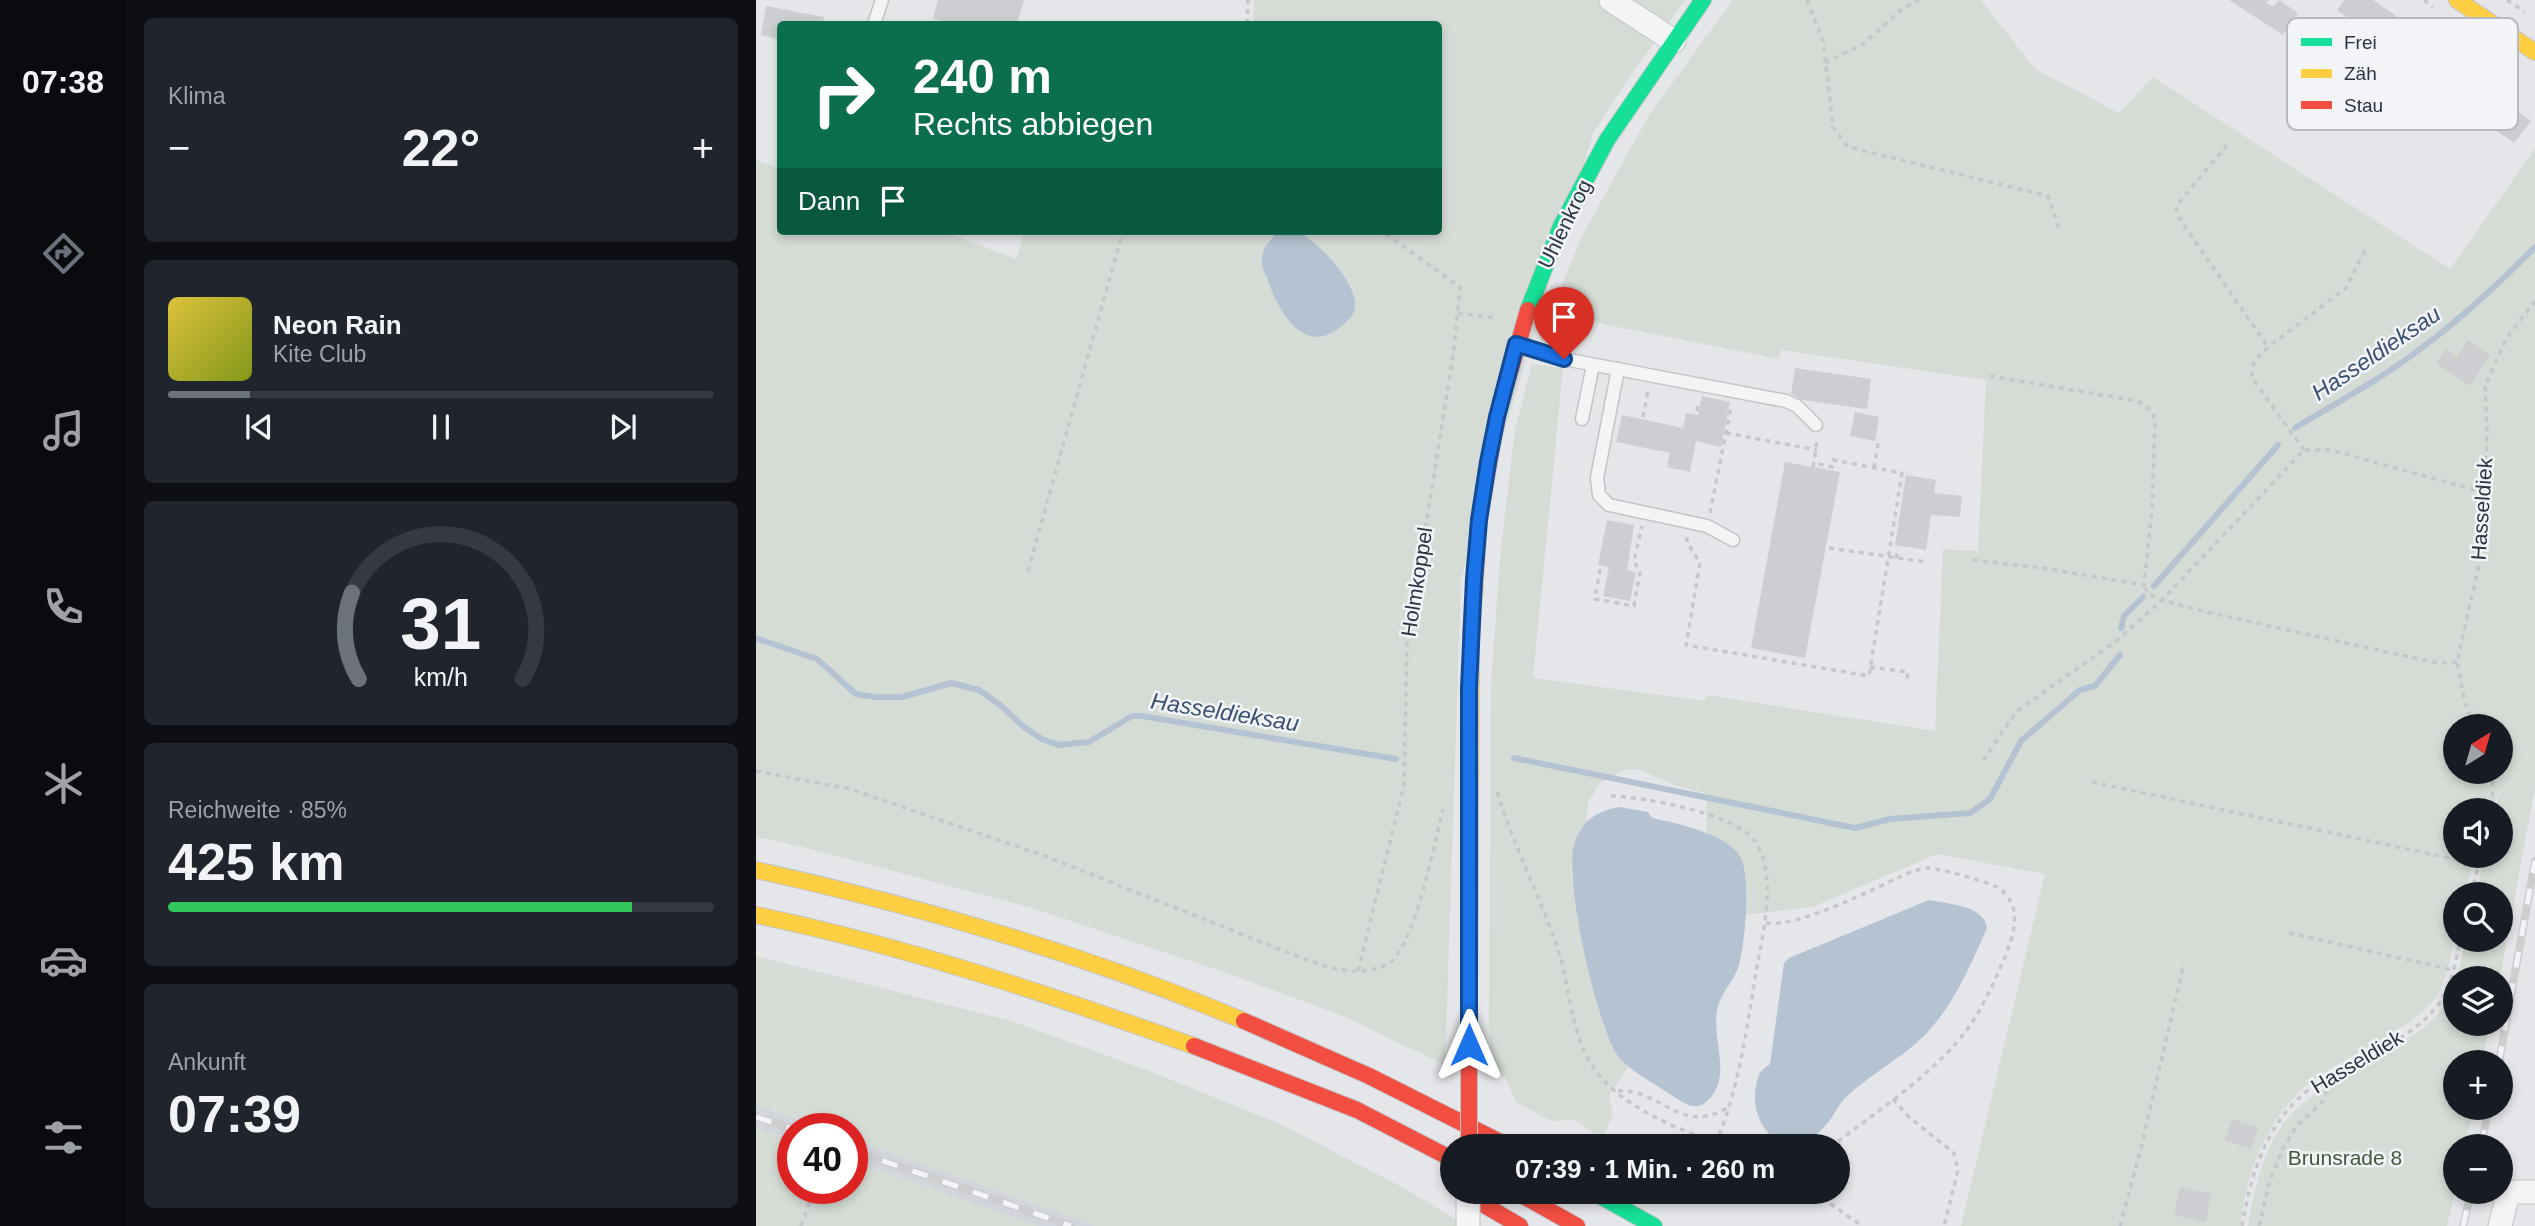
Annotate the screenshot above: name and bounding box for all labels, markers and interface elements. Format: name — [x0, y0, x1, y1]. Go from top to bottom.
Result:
legend — [2287, 18, 2518, 130]
text: Frei — [2344, 32, 2377, 53]
icon: right — [798, 49, 889, 140]
text: 240 m — [913, 49, 1052, 103]
text: Zäh — [2344, 63, 2377, 84]
text: 07:38 — [22, 64, 104, 100]
text: Klima — [168, 83, 226, 109]
text: Stau — [2344, 95, 2383, 116]
text: Rechts abbiegen — [913, 106, 1153, 142]
text: 22° — [402, 119, 480, 177]
text: − — [168, 127, 190, 169]
text: + — [692, 127, 714, 169]
street label: Uhlenkrog — [1533, 176, 1596, 272]
icon: arrive — [874, 182, 912, 220]
text: Dann — [798, 186, 860, 216]
icon: directions — [39, 229, 88, 278]
pin — [1534, 287, 1594, 359]
icon: arrive — [1545, 298, 1583, 336]
water label: Hasseldieksau — [2307, 300, 2445, 406]
text: Neon Rain — [273, 310, 402, 340]
text: Kite Club — [273, 341, 366, 367]
icon: music — [39, 406, 88, 455]
icon: previous — [240, 408, 278, 446]
icon: pause — [422, 408, 460, 446]
icon: next — [604, 408, 642, 446]
street label: Hasseldiek — [2466, 456, 2497, 561]
street label: Holmkoppel — [1396, 525, 1437, 638]
icon: phone — [39, 582, 88, 631]
text: 31 — [401, 583, 481, 664]
text: km/h — [414, 663, 468, 691]
water label: Hasseldieksau — [1149, 687, 1301, 737]
north arrow — [2443, 714, 2513, 784]
map controls — [2443, 714, 2513, 1204]
icon: climate — [39, 759, 88, 808]
text: Reichweite · 85% — [168, 797, 347, 823]
button: sound — [2443, 798, 2513, 868]
text: 425 km — [168, 833, 344, 891]
button: search — [2443, 882, 2513, 952]
icon: car — [39, 936, 88, 985]
button: layers — [2443, 966, 2513, 1036]
position arrow — [1432, 1008, 1506, 1082]
street label: Hasseldiek — [2307, 1025, 2407, 1098]
text: Ankunft — [168, 1049, 246, 1075]
button: + — [2443, 1050, 2513, 1120]
text: 07:39 — [168, 1085, 301, 1143]
icon: filters — [39, 1113, 88, 1162]
speed limit sign: 40 — [777, 1113, 868, 1204]
button: − — [2443, 1134, 2513, 1204]
park label: Brunsrade 8 — [2288, 1146, 2402, 1169]
text: 07:39 · 1 Min. · 260 m — [1515, 1154, 1775, 1184]

